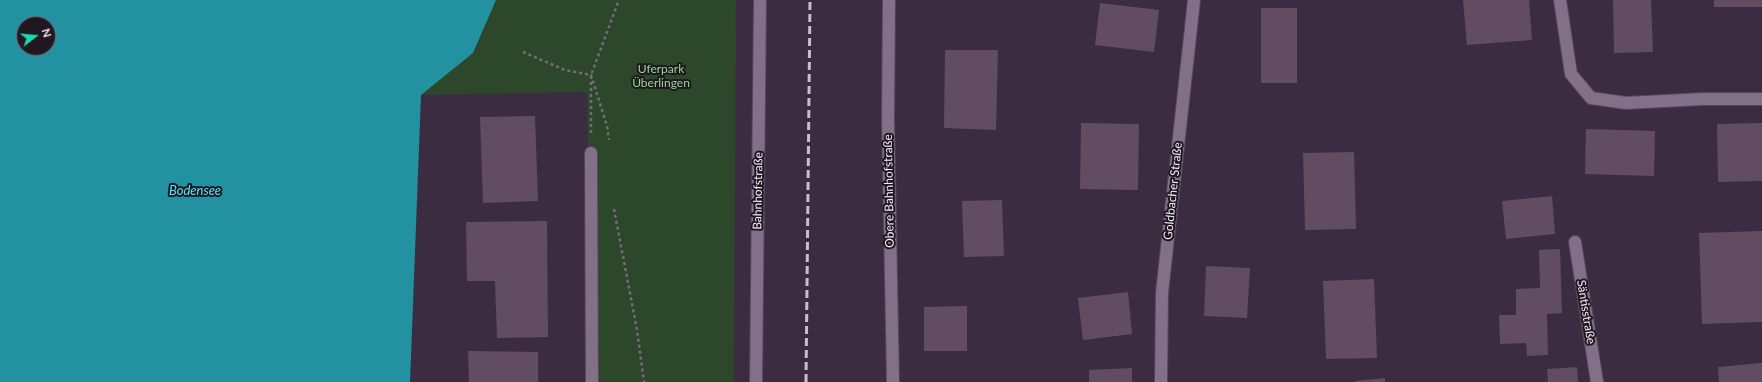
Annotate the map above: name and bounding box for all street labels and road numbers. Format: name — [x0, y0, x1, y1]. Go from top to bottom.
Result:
street label: Obere Bahnhofstraße — [881, 134, 897, 248]
street label: Goldbacher Straße — [1161, 142, 1185, 240]
street label: Bahnhofstraße — [750, 152, 766, 230]
street label: Säntisstraße — [1574, 279, 1598, 345]

